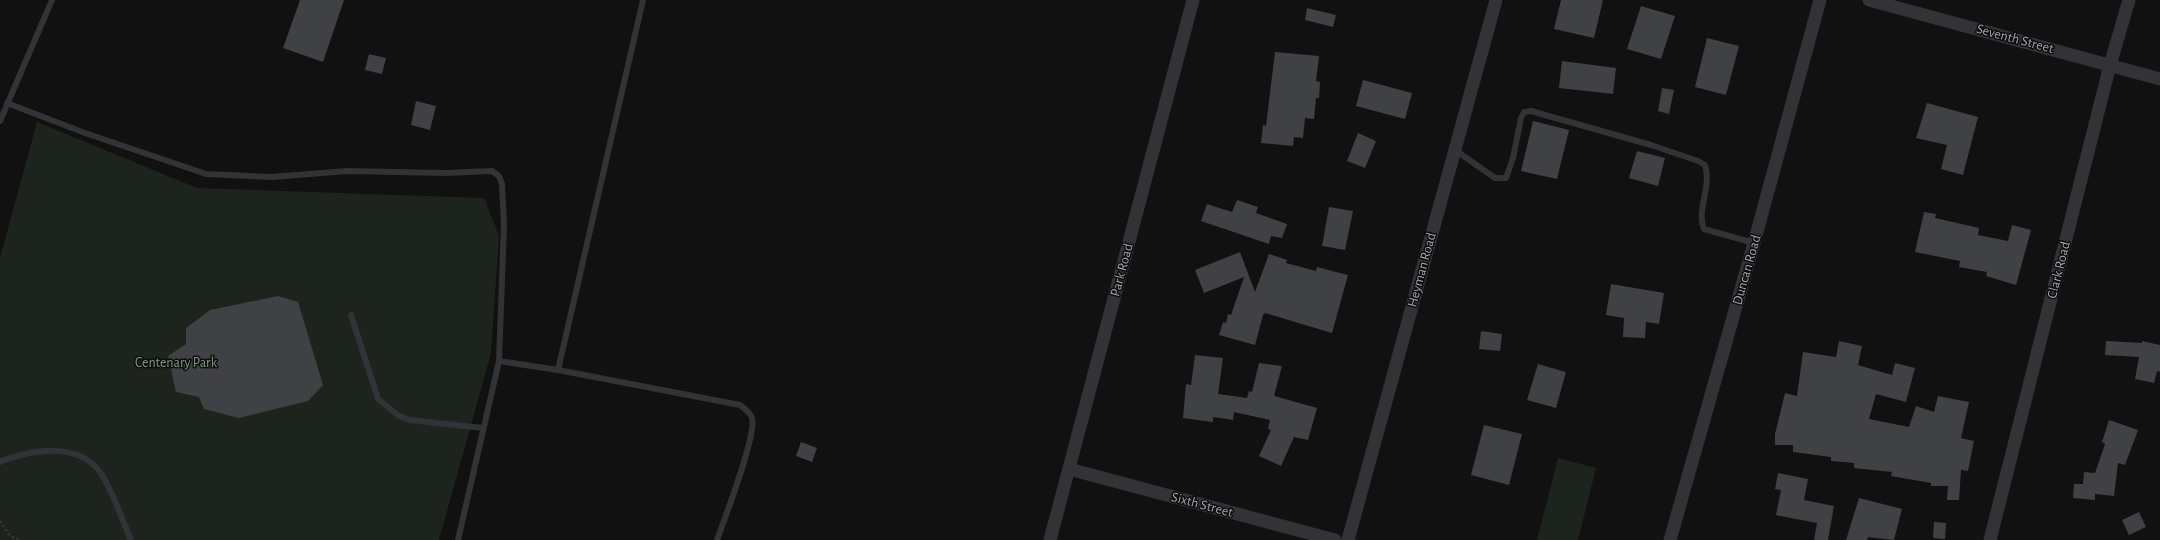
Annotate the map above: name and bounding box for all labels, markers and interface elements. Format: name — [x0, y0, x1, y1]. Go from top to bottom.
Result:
street label: Seventh Street — [1975, 22, 2056, 56]
street label: Heyman Road — [1405, 231, 1439, 309]
street label: Duncan Road — [1730, 233, 1764, 307]
street label: Clark Road — [2045, 240, 2073, 300]
street label: Park Road — [1108, 242, 1136, 298]
park label: Centenary Park — [135, 356, 218, 370]
street label: Sixth Street — [1170, 490, 1235, 520]

